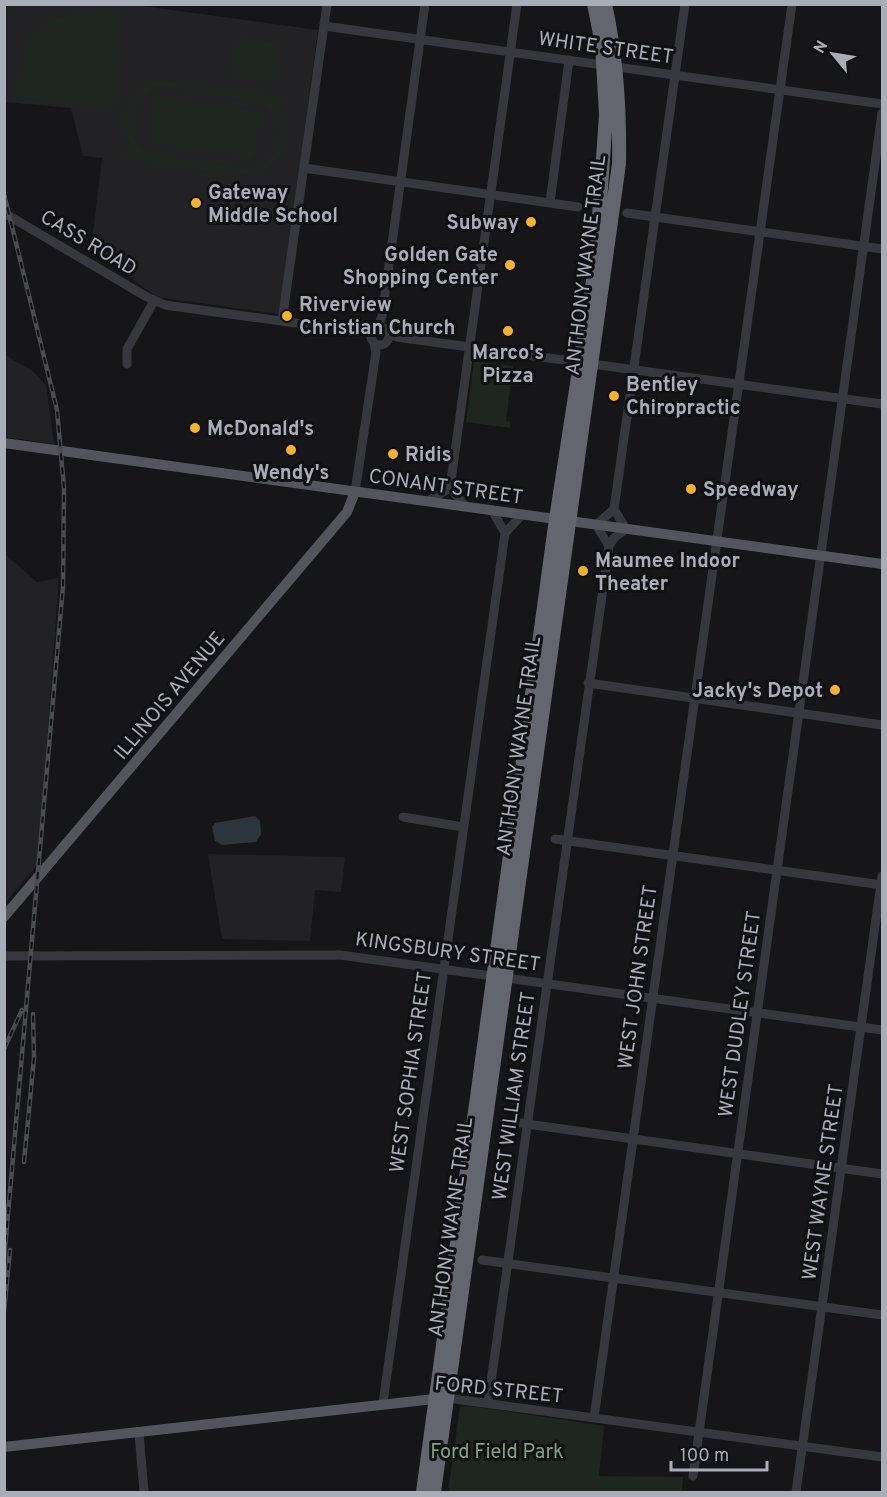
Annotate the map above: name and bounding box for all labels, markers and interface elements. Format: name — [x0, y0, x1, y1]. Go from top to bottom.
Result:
north arrow — [803, 24, 863, 84]
street label: WHITE STREET — [536, 27, 675, 71]
text: N — [810, 38, 833, 57]
street label: ANTHONY WAYNE TRAIL — [561, 154, 613, 377]
place label: Gateway Middle School — [208, 181, 338, 230]
marker: Gateway Middle School — [189, 196, 203, 210]
street label: CASS ROAD — [35, 205, 141, 283]
place label: Subway — [446, 211, 519, 237]
marker: Subway — [524, 215, 538, 229]
place label: Golden Gate Shopping Center — [343, 243, 499, 292]
marker: Golden Gate Shopping Center — [503, 258, 517, 272]
place label: Riverview Christian Church — [299, 293, 455, 342]
marker: Riverview Christian Church — [280, 309, 294, 323]
marker: Marco's Pizza — [501, 324, 515, 338]
place label: Marco's Pizza — [472, 341, 544, 390]
place label: Bentley Chiropractic — [626, 373, 741, 422]
marker: Bentley Chiropractic — [607, 389, 621, 403]
place label: McDonald's — [207, 417, 314, 443]
marker: McDonald's — [188, 421, 202, 435]
marker: Wendy's — [284, 443, 298, 457]
place label: Ridis — [405, 443, 452, 469]
marker: Ridis — [386, 447, 400, 461]
place label: Wendy's — [253, 461, 329, 487]
street label: CONANT STREET — [367, 464, 525, 512]
place label: Speedway — [703, 478, 799, 504]
marker: Speedway — [684, 482, 698, 496]
place label: Maumee Indoor Theater — [595, 549, 740, 598]
marker: Maumee Indoor Theater — [576, 564, 590, 578]
street label: ILLINOIS AVENUE — [109, 627, 232, 766]
street label: ANTHONY WAYNE TRAIL — [492, 635, 548, 858]
place label: Jacky's Depot — [692, 679, 823, 705]
marker: Jacky's Depot — [828, 683, 842, 697]
street label: WEST JOHN STREET — [613, 884, 665, 1071]
street label: WEST DUDLEY STREET — [714, 909, 768, 1119]
street label: KINGSBURY STREET — [353, 927, 542, 979]
street label: WEST SOPHIA STREET — [385, 970, 439, 1175]
street label: WEST WILLIAM STREET — [487, 990, 543, 1202]
street label: WEST WAYNE STREET — [797, 1082, 851, 1282]
street label: ANTHONY WAYNE TRAIL — [424, 1116, 480, 1339]
street label: FORD STREET — [433, 1371, 564, 1411]
scale bar — [671, 1434, 767, 1472]
park label: Ford Field Park — [430, 1440, 564, 1466]
text: 100 m — [680, 1445, 729, 1468]

